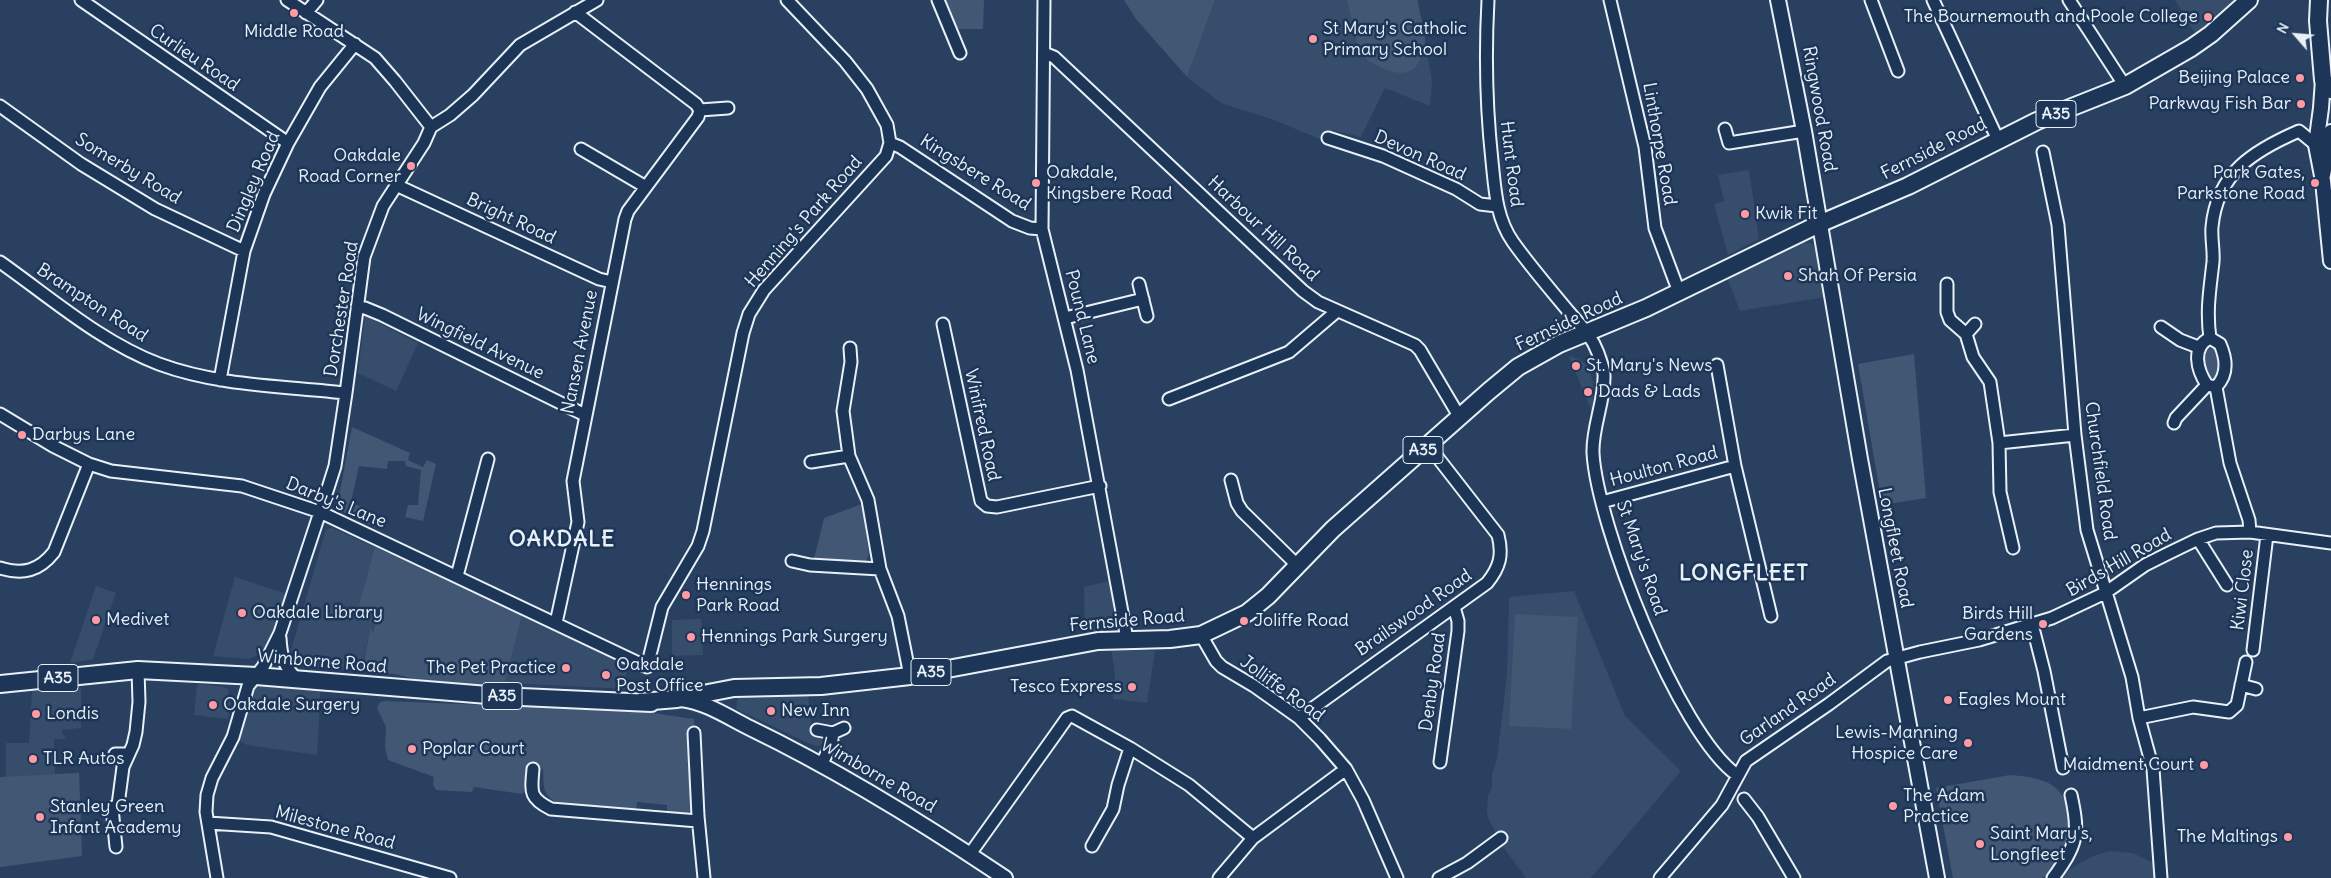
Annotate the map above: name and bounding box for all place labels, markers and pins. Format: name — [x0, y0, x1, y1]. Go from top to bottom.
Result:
place label: The Bournemouth and Poole College — [1904, 6, 2198, 28]
marker: Middle Road — [288, 7, 300, 19]
marker: The Bournemouth and Poole College — [2202, 11, 2214, 23]
place label: St Mary's Catholic Primary School — [1323, 18, 1467, 60]
place label: Middle Road — [244, 21, 344, 43]
marker: St Mary's Catholic Primary School — [1307, 33, 1319, 45]
place label: Beijing Palace — [2178, 67, 2290, 89]
marker: Beijing Palace — [2294, 72, 2306, 84]
place label: Parkway Fish Bar — [2148, 93, 2291, 115]
marker: Parkway Fish Bar — [2295, 98, 2307, 110]
place label: Oakdale Road Corner — [298, 145, 401, 188]
marker: Oakdale Road Corner — [405, 160, 417, 172]
place label: Oakdale, Kingsbere Road — [1046, 162, 1172, 204]
place label: Park Gates, Parkstone Road — [2177, 162, 2305, 204]
marker: Oakdale, Kingsbere Road — [1030, 177, 1042, 189]
marker: Park Gates, Parkstone Road — [2309, 177, 2321, 189]
place label: Kwik Fit — [1755, 203, 1817, 225]
marker: Kwik Fit — [1739, 208, 1751, 220]
place label: Shah Of Persia — [1798, 265, 1917, 287]
marker: Shah Of Persia — [1782, 270, 1794, 282]
place label: St. Mary's News — [1586, 355, 1712, 377]
marker: St. Mary's News — [1570, 360, 1582, 372]
place label: Dads & Lads — [1598, 381, 1701, 403]
marker: Dads & Lads — [1582, 386, 1594, 398]
place label: Darbys Lane — [32, 424, 135, 446]
marker: Darbys Lane — [16, 429, 28, 441]
place label: Hennings Park Road — [696, 574, 780, 616]
marker: Hennings Park Road — [680, 589, 692, 601]
place label: Oakdale Library — [252, 602, 383, 624]
place label: Birds Hill Gardens — [1962, 603, 2033, 646]
marker: Oakdale Library — [236, 607, 248, 619]
place label: Medivet — [106, 609, 169, 631]
place label: Joliffe Road — [1254, 610, 1349, 632]
marker: Medivet — [90, 614, 102, 626]
marker: Joliffe Road — [1238, 615, 1250, 627]
marker: Birds Hill Gardens — [2037, 618, 2049, 630]
place label: Hennings Park Surgery — [701, 626, 888, 648]
marker: Hennings Park Surgery — [685, 631, 697, 643]
place label: Oakdale Post Office — [616, 654, 703, 696]
place label: The Pet Practice — [426, 657, 556, 679]
marker: The Pet Practice — [560, 662, 572, 674]
marker: Oakdale Post Office — [600, 669, 612, 681]
place label: Tesco Express — [1010, 676, 1122, 698]
marker: Tesco Express — [1126, 681, 1138, 693]
place label: Eagles Mount — [1958, 689, 2066, 711]
place label: Oakdale Surgery — [223, 694, 360, 716]
marker: Eagles Mount — [1942, 694, 1954, 706]
marker: Oakdale Surgery — [207, 699, 219, 711]
place label: New Inn — [781, 700, 850, 722]
place label: Londis — [46, 703, 99, 725]
marker: New Inn — [765, 705, 777, 717]
marker: Londis — [30, 708, 42, 720]
place label: Lewis-Manning Hospice Care — [1835, 722, 1958, 764]
marker: Lewis-Manning Hospice Care — [1962, 737, 1974, 749]
place label: Poplar Court — [422, 738, 524, 760]
marker: Poplar Court — [406, 743, 418, 755]
place label: TLR Autos — [43, 748, 124, 770]
marker: TLR Autos — [27, 753, 39, 765]
place label: Maidment Court — [2063, 754, 2194, 776]
marker: Maidment Court — [2198, 759, 2210, 771]
place label: The Adam Practice — [1903, 785, 1985, 828]
place label: Stanley Green Infant Academy — [50, 796, 181, 839]
marker: The Adam Practice — [1887, 800, 1899, 812]
marker: Stanley Green Infant Academy — [34, 811, 46, 823]
place label: Saint Mary's, Longfleet — [1990, 823, 2093, 866]
place label: The Maltings — [2177, 826, 2278, 848]
marker: The Maltings — [2282, 831, 2294, 843]
marker: Saint Mary's, Longfleet — [1974, 838, 1986, 850]

